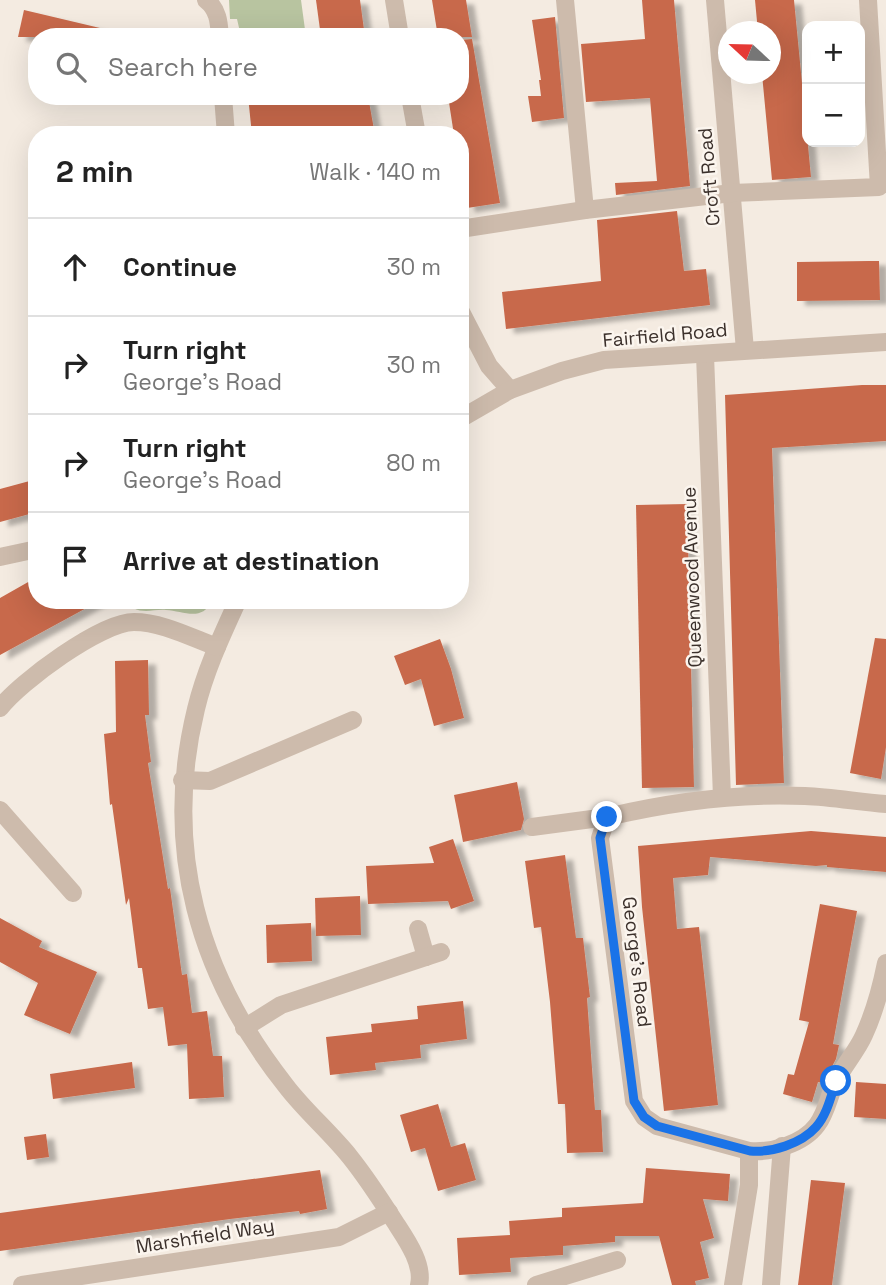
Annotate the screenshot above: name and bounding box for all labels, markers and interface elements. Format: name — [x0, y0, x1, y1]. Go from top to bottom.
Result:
north arrow — [718, 21, 781, 84]
map controls — [802, 21, 865, 147]
button: + — [802, 21, 865, 84]
search box — [28, 28, 469, 105]
icon: search — [52, 48, 90, 86]
text: Search here — [108, 50, 258, 84]
button: − — [802, 84, 865, 147]
street label: Croft Road — [692, 127, 726, 227]
text: 2 min — [56, 152, 134, 191]
text: Walk · 140 m — [309, 157, 441, 187]
icon: ahead — [56, 248, 94, 286]
text: Continue — [123, 250, 237, 284]
text: 30 m — [387, 252, 441, 282]
street label: Fairfield Road — [602, 317, 728, 353]
text: Turn right — [123, 333, 247, 367]
icon: right — [56, 346, 94, 384]
text: 30 m — [387, 350, 441, 380]
text: George's Road — [123, 367, 282, 397]
text: Turn right — [123, 431, 247, 465]
icon: right — [56, 444, 94, 482]
text: 80 m — [386, 448, 441, 478]
text: George's Road — [123, 465, 282, 495]
street label: Queenwood Avenue — [676, 486, 708, 668]
icon: arrive — [56, 542, 94, 580]
text: Arrive at destination — [123, 544, 380, 578]
route end — [591, 801, 622, 832]
street label: George's Road — [617, 895, 657, 1029]
route start — [820, 1065, 851, 1096]
street label: Marshfield Way — [134, 1213, 276, 1259]

